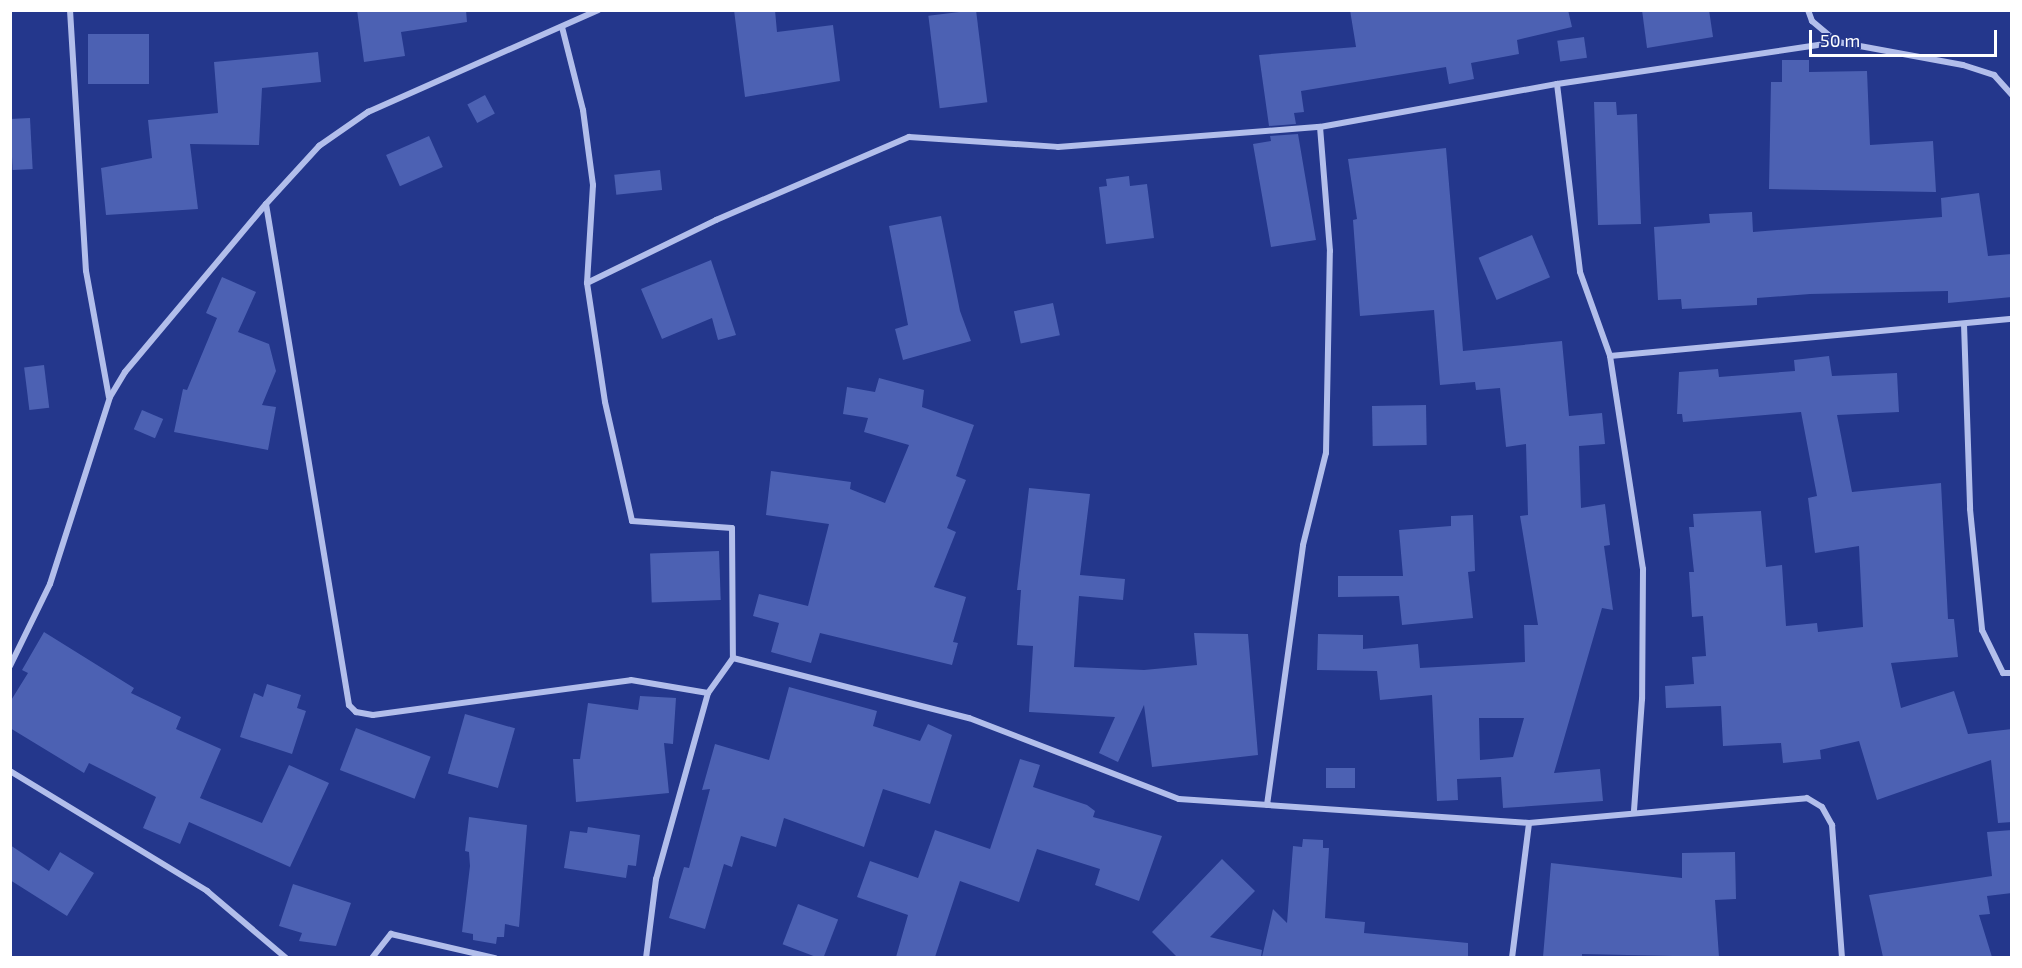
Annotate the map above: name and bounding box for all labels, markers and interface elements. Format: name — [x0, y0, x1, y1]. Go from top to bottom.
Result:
scale bar — [1812, 18, 2000, 56]
text: 50 m — [1820, 29, 1860, 51]

